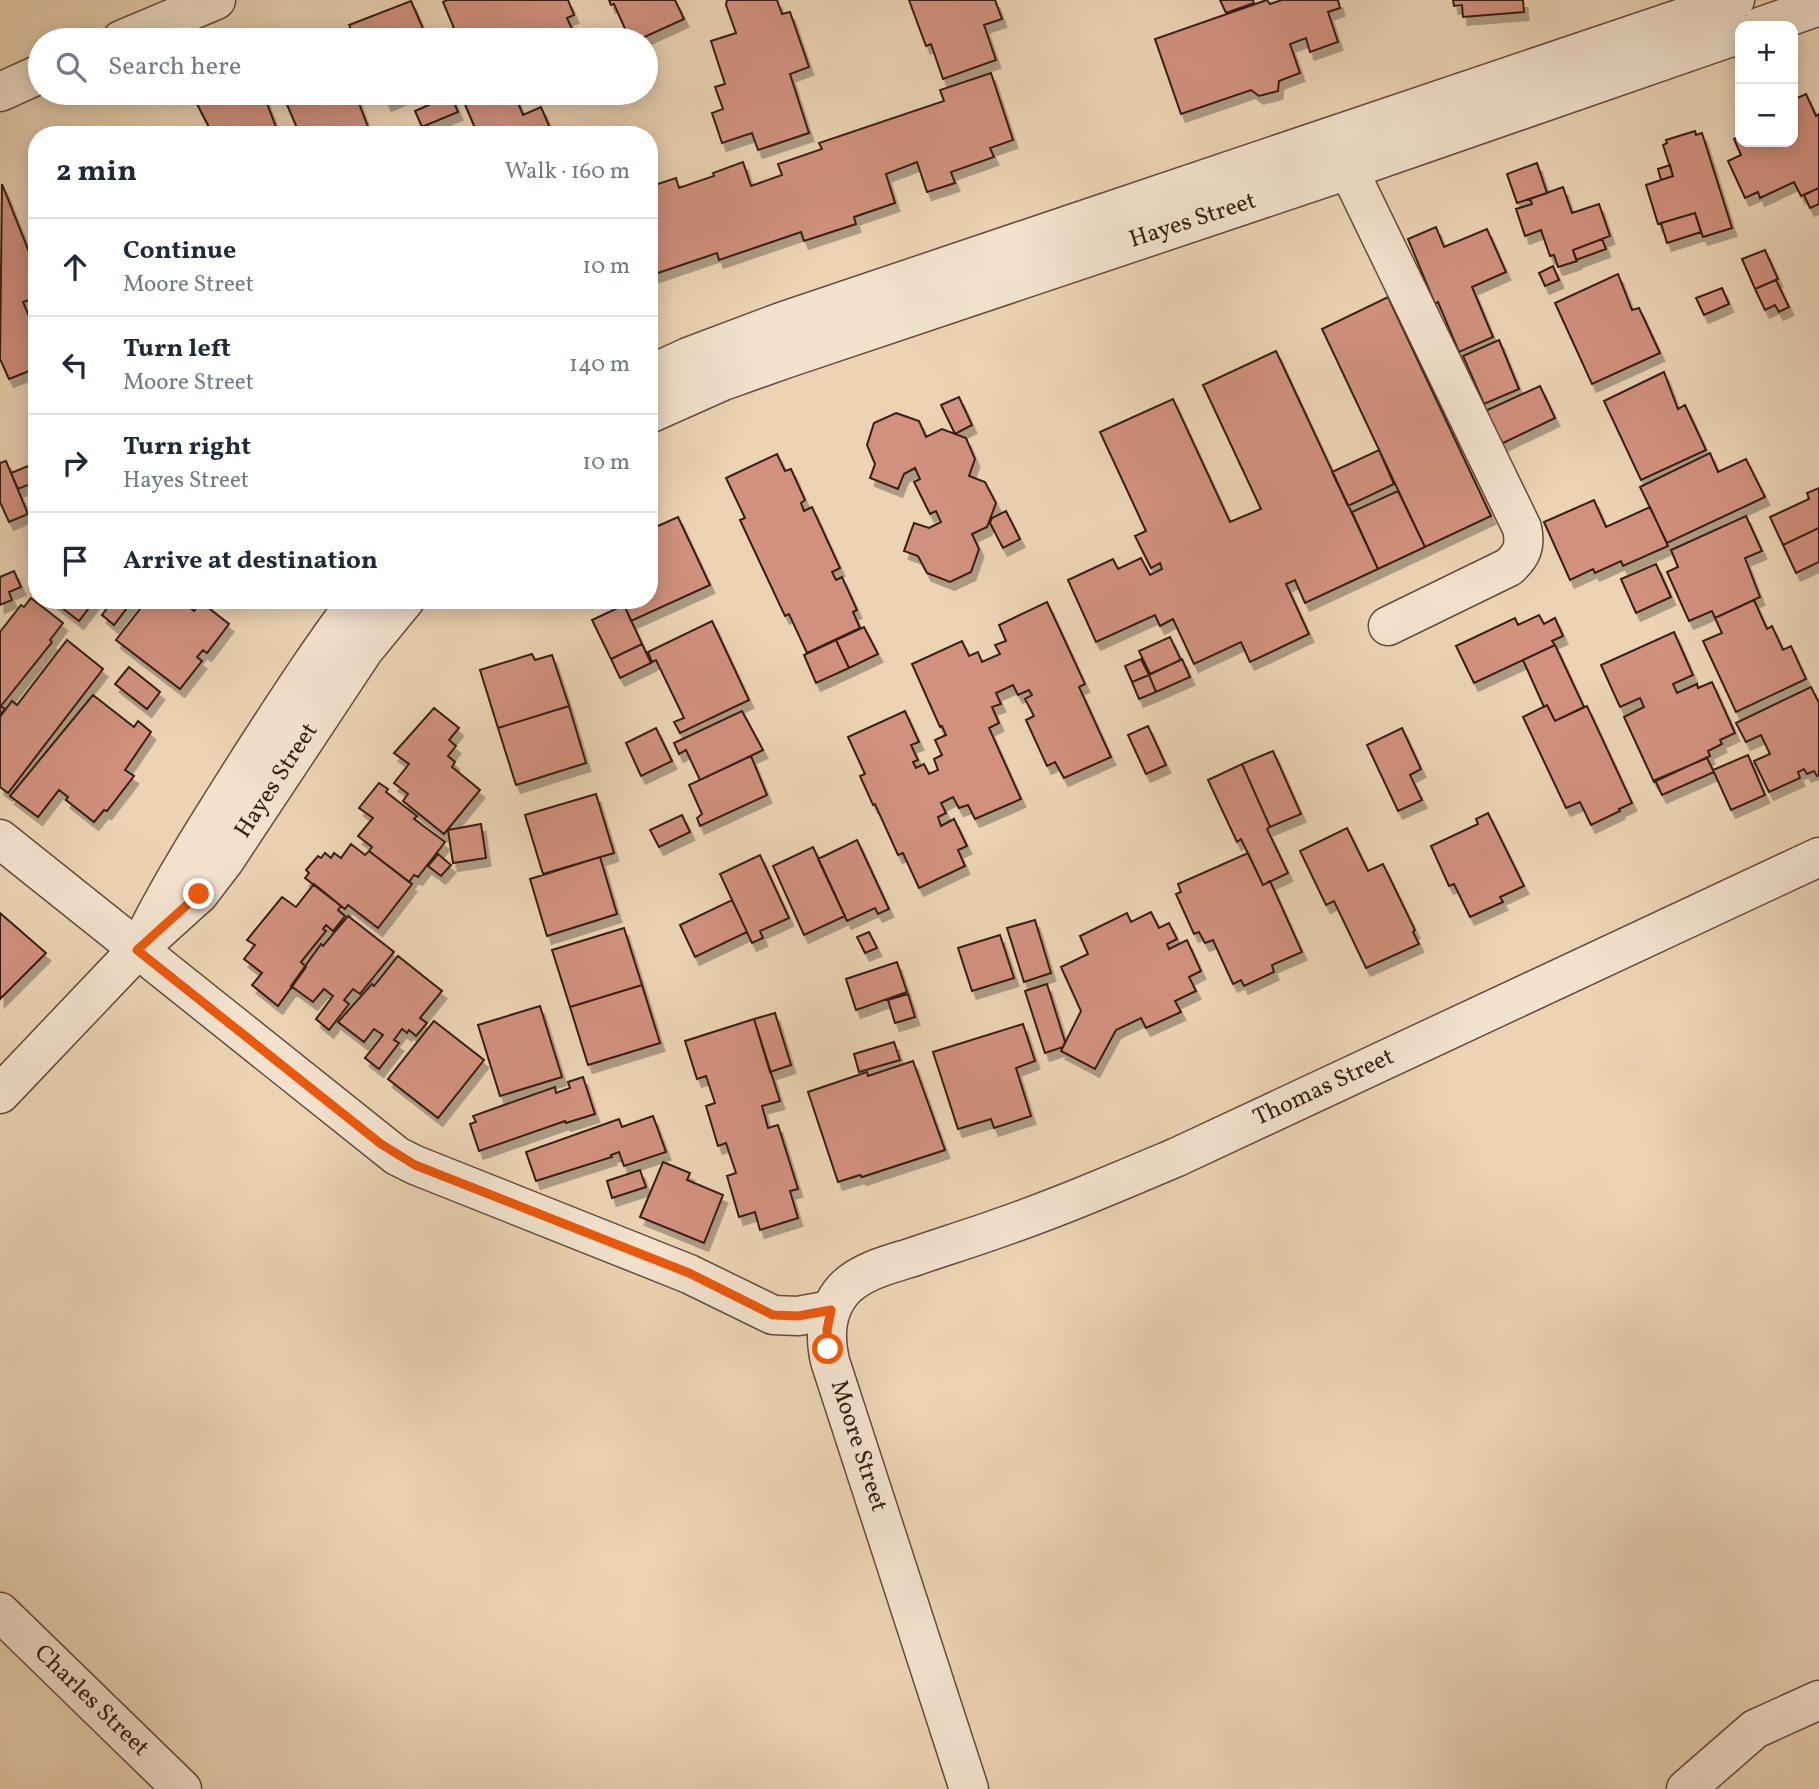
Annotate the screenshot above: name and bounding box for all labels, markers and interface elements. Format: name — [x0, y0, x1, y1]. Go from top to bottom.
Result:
map controls — [1735, 21, 1798, 147]
button: + — [1735, 21, 1798, 84]
search box — [28, 28, 658, 105]
icon: search — [52, 48, 90, 86]
text: Search here — [108, 49, 241, 85]
button: − — [1735, 84, 1798, 147]
text: 2 min — [56, 151, 137, 193]
text: Walk · 160 m — [505, 156, 630, 188]
street label: Hayes Street — [1125, 185, 1261, 257]
text: Continue — [123, 233, 236, 269]
icon: ahead — [56, 248, 94, 286]
text: 10 m — [582, 251, 630, 283]
text: Moore Street — [123, 269, 254, 301]
text: Turn left — [123, 331, 231, 367]
icon: left — [56, 346, 94, 384]
text: 140 m — [569, 349, 630, 381]
text: Moore Street — [123, 367, 254, 399]
text: Turn right — [123, 429, 251, 465]
icon: right — [56, 444, 94, 482]
text: 10 m — [582, 447, 630, 479]
text: Hayes Street — [123, 465, 249, 497]
icon: arrive — [56, 542, 94, 580]
text: Arrive at destination — [123, 543, 378, 579]
street label: Hayes Street — [227, 717, 327, 845]
route end — [183, 878, 214, 909]
street label: Thomas Street — [1248, 1041, 1400, 1135]
route start — [812, 1333, 843, 1364]
street label: Moore Street — [821, 1376, 895, 1516]
street label: Charles Street — [26, 1637, 156, 1765]

